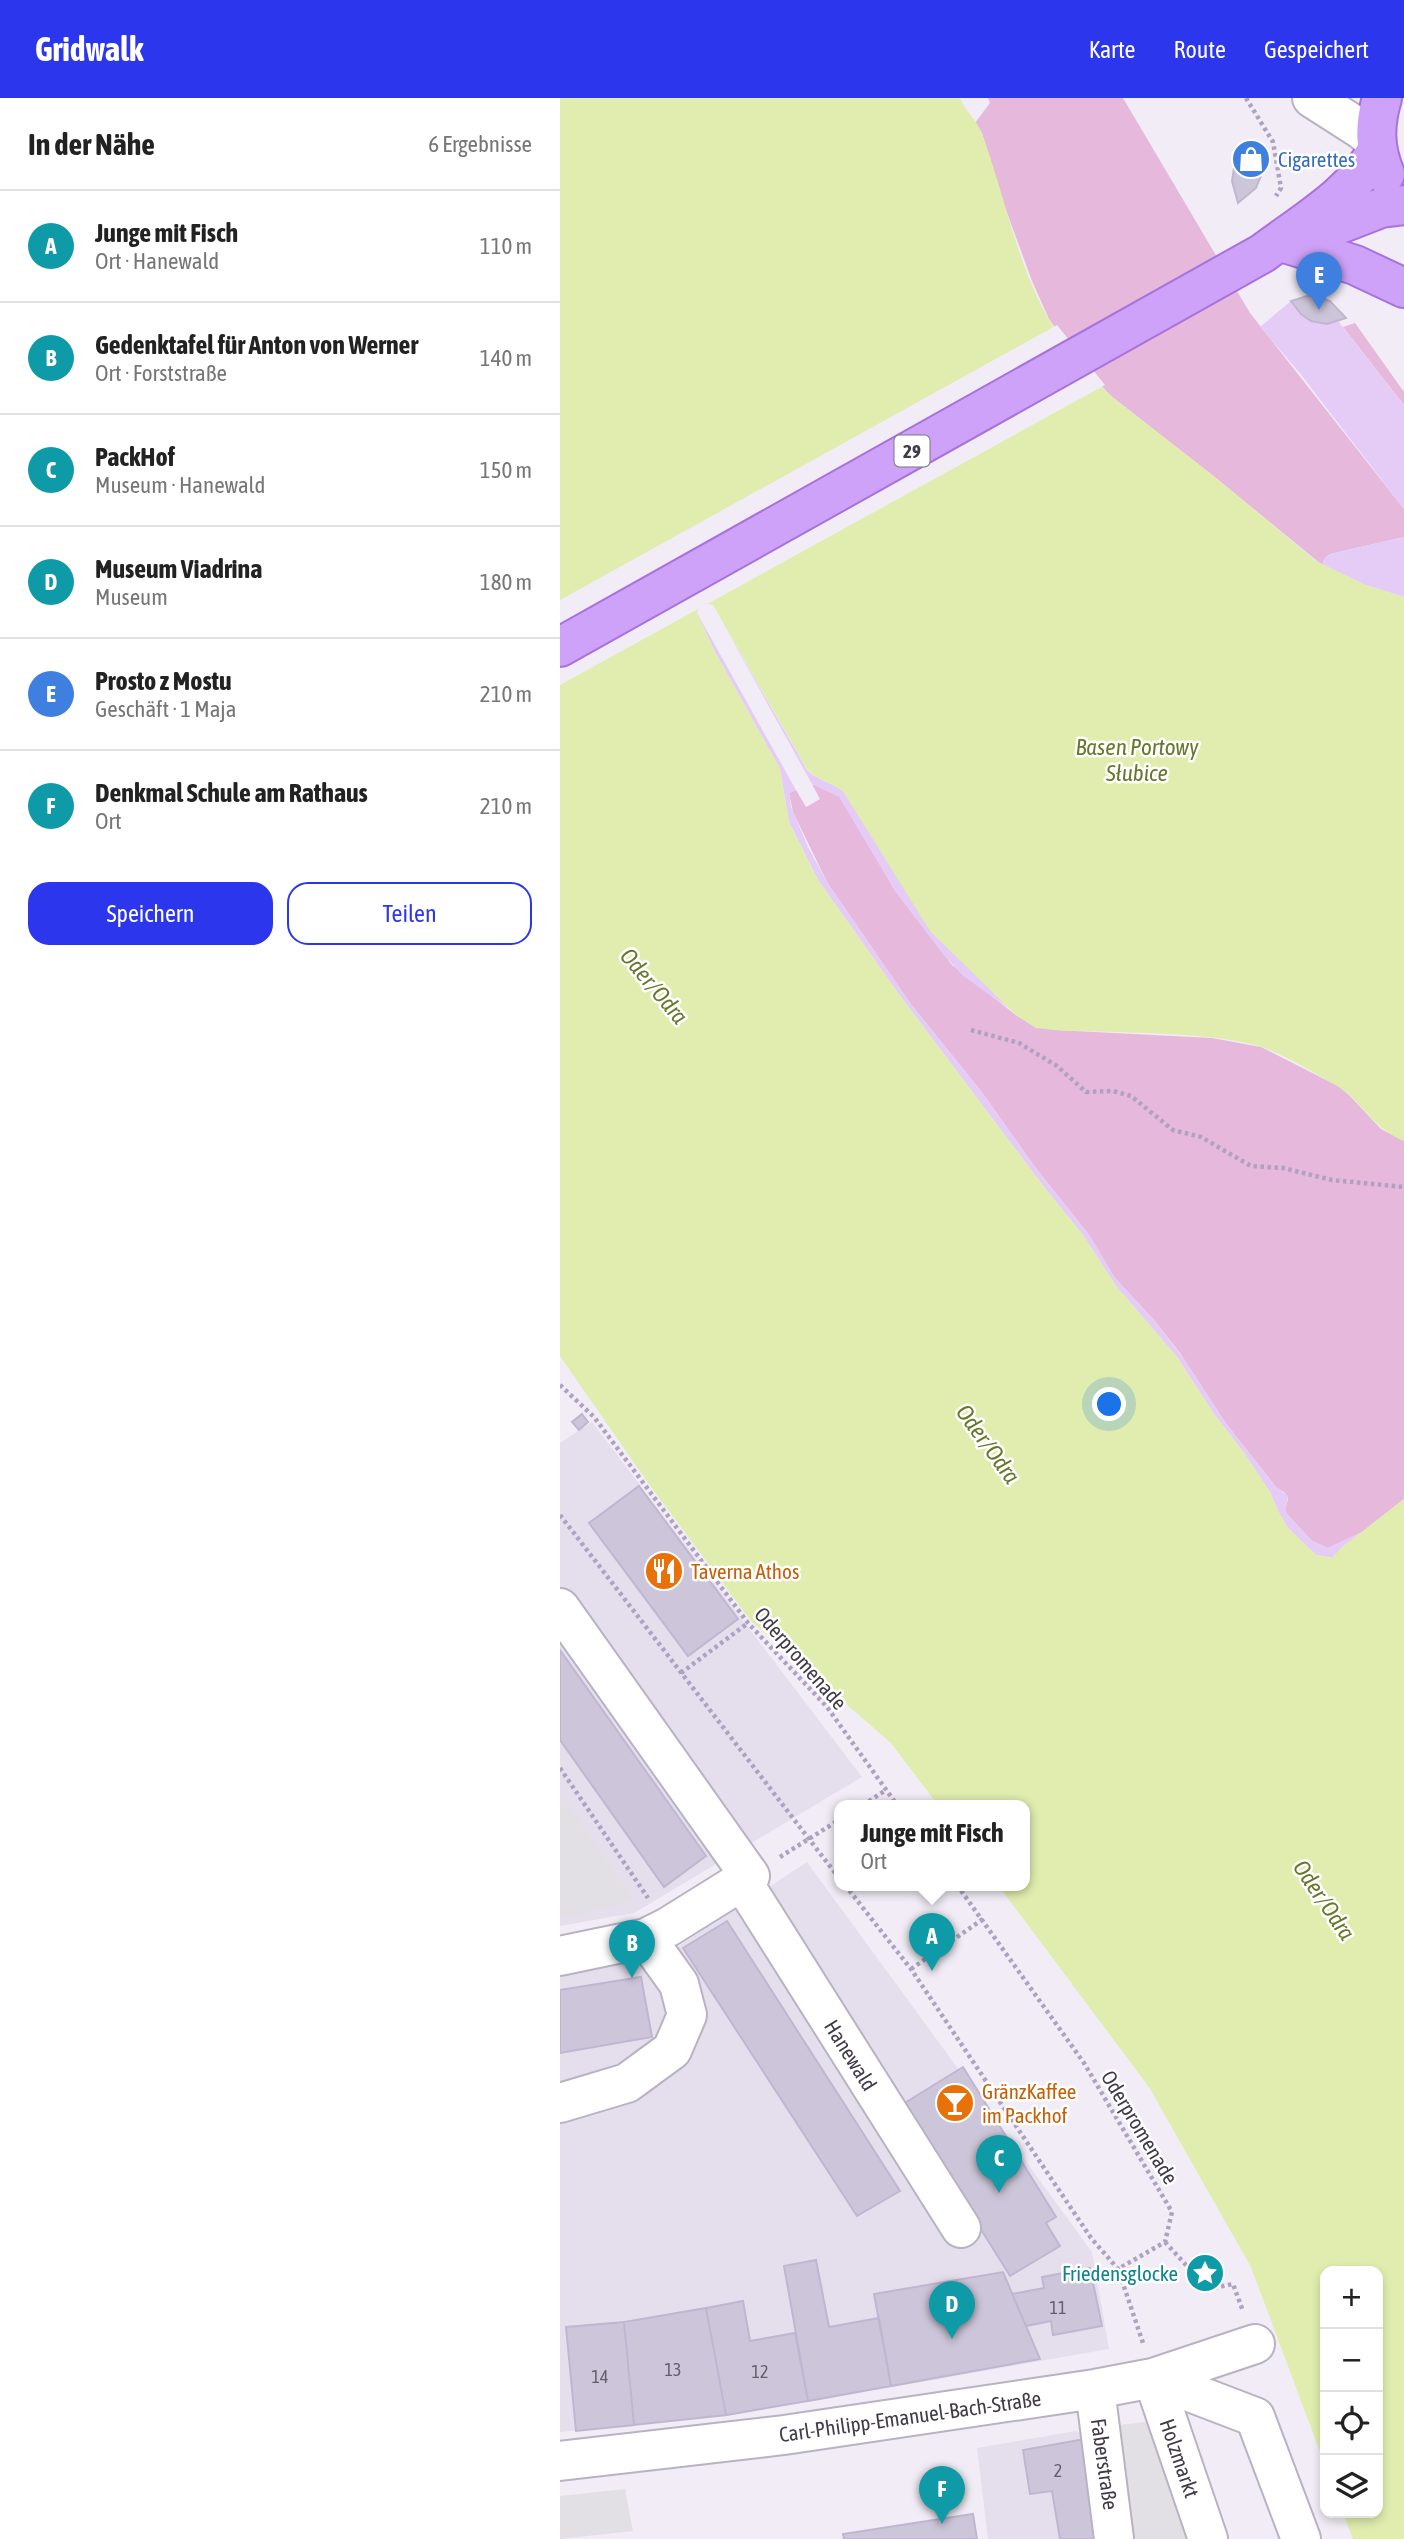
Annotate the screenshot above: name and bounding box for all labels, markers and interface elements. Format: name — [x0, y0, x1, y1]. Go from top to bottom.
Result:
text: Gridwalk — [35, 30, 143, 68]
text: Karte — [1089, 36, 1135, 63]
text: Route — [1173, 36, 1226, 63]
text: Gespeichert — [1264, 36, 1369, 63]
text: In der Nähe — [28, 127, 155, 161]
text: 6 Ergebnisse — [428, 131, 532, 157]
shop icon: Cigarettes — [1230, 138, 1272, 180]
place label: Cigarettes — [1278, 147, 1355, 171]
text: Junge mit Fisch — [95, 218, 238, 248]
text: A — [45, 233, 57, 259]
text: 110 m — [480, 233, 532, 259]
text: Ort · Hanewald — [95, 248, 219, 274]
pin: E — [1296, 252, 1342, 310]
text: Gedenktafel für Anton von Werner — [95, 330, 418, 360]
text: B — [46, 345, 56, 371]
text: 140 m — [480, 345, 532, 371]
text: Ort · Forststraße — [95, 360, 227, 386]
road number: 29 — [894, 436, 930, 466]
text: PackHof — [95, 442, 175, 472]
text: C — [46, 457, 56, 483]
text: 150 m — [480, 457, 532, 483]
text: Museum · Hanewald — [95, 472, 265, 498]
text: Museum Viadrina — [95, 554, 262, 584]
text: D — [45, 569, 57, 595]
text: 180 m — [480, 569, 532, 595]
text: Museum — [95, 584, 168, 610]
text: Prosto z Mostu — [95, 666, 232, 696]
text: E — [46, 681, 56, 707]
text: 210 m — [480, 681, 532, 707]
text: Geschäft · 1 Maja — [95, 696, 236, 722]
water label: Basen Portowy Słubice — [1075, 734, 1199, 786]
text: Denkmal Schule am Rathaus — [95, 778, 368, 808]
text: F — [46, 793, 56, 819]
text: 210 m — [480, 793, 532, 819]
text: Ort — [95, 808, 122, 834]
button: Speichern — [28, 882, 273, 945]
button: Teilen — [287, 882, 532, 945]
water label: Oder/Odra — [615, 943, 693, 1029]
your location — [1092, 1387, 1126, 1421]
water label: Oder/Odra — [951, 1400, 1025, 1488]
restaurant icon: Taverna Athos — [643, 1550, 685, 1592]
place label: Taverna Athos — [691, 1559, 799, 1583]
street label: Oderpromenade — [750, 1602, 852, 1714]
popup — [834, 1800, 1030, 1891]
text: Junge mit Fisch — [860, 1818, 1004, 1848]
text: Ort — [860, 1848, 887, 1874]
water label: Oder/Odra — [1288, 1855, 1360, 1945]
pin: A — [909, 1913, 955, 1971]
pin: B — [609, 1920, 655, 1978]
street label: Hanewald — [820, 2015, 882, 2095]
street label: Oderpromenade — [1097, 2066, 1183, 2188]
place label: GränzKaffee im Packhof — [982, 2079, 1076, 2127]
bar icon: GränzKaffee im Packhof — [934, 2082, 976, 2124]
pin: C — [976, 2135, 1022, 2193]
place icon: Friedensglocke — [1184, 2252, 1226, 2294]
place label: Friedensglocke — [1062, 2261, 1178, 2285]
map controls — [1320, 2266, 1383, 2518]
button: + — [1320, 2266, 1383, 2329]
pin: D — [929, 2281, 975, 2339]
house number: 11 — [1050, 2297, 1066, 2318]
button: − — [1320, 2329, 1383, 2392]
house number: 13 — [665, 2359, 681, 2380]
house number: 12 — [752, 2361, 768, 2382]
house number: 14 — [592, 2366, 608, 2387]
street label: Carl-Philipp-Emanuel-Bach-Straße — [777, 2386, 1043, 2446]
button: locate — [1320, 2392, 1383, 2455]
street label: Holzmarkt — [1155, 2416, 1205, 2500]
street label: Faberstraße — [1087, 2417, 1123, 2511]
button: layers — [1320, 2455, 1383, 2518]
house number: 2 — [1054, 2460, 1062, 2481]
pin: F — [919, 2466, 965, 2524]

